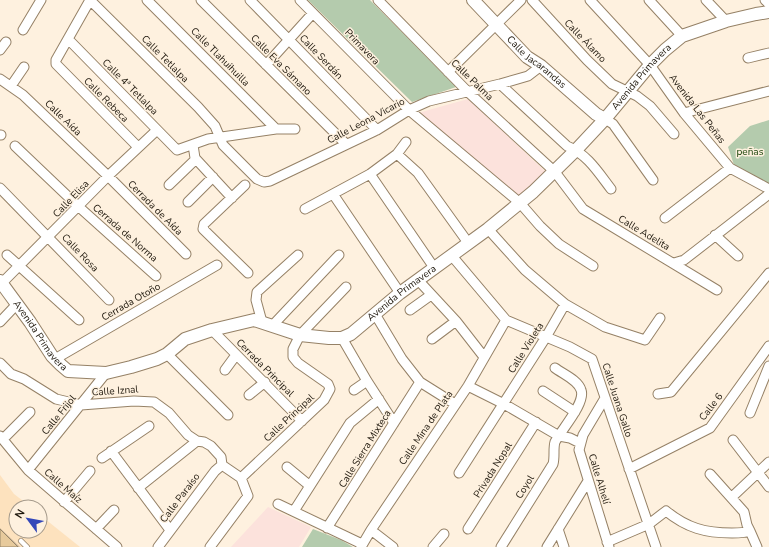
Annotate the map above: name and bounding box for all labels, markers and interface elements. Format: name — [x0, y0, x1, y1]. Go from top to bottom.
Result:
street label: Calle Álamo — [561, 16, 610, 66]
street label: Calle Tlahuihuilla — [187, 24, 253, 90]
street label: Primavera — [341, 26, 383, 68]
street label: Calle Eva Sámano — [247, 31, 315, 99]
street label: Calle Serdán — [296, 31, 346, 83]
street label: Calle Tetlalpa — [138, 32, 192, 86]
street label: Calle Jacarandas — [503, 33, 569, 92]
street label: Avenida Primavera — [608, 41, 674, 113]
street label: Calle 4ª Tetlalpa — [99, 56, 161, 118]
street label: Calle Palma — [448, 56, 496, 104]
street label: Avenida Las Peñas — [665, 71, 729, 147]
street label: Calle Rebeca — [80, 74, 132, 126]
street label: Calle Leona Vicario — [325, 94, 408, 147]
street label: Calle Aída — [41, 97, 85, 139]
park label: peñas — [737, 145, 764, 159]
street label: Calle Elisa — [50, 177, 92, 221]
street label: Cerrada de Aída — [124, 177, 186, 239]
street label: Cerrada de Norma — [89, 201, 161, 265]
street label: Calle Adelita — [615, 212, 673, 254]
street label: Calle Rosa — [58, 231, 102, 275]
street label: Avenida Primavera — [364, 262, 439, 325]
street label: Cerrada Otoño — [99, 279, 163, 324]
street label: Avenida Primavera — [10, 298, 70, 374]
street label: Calle Violeta — [505, 320, 547, 376]
street label: Cerrada Principal — [233, 336, 297, 400]
street label: Calle Juana Gallo — [598, 361, 636, 439]
street label: Calle Iznal — [91, 382, 139, 400]
street label: Calle Mina de Plata — [396, 388, 456, 468]
street label: Calle 6 — [696, 390, 726, 424]
street label: Calle Principal — [261, 391, 317, 445]
street label: Calle Frijol — [39, 392, 79, 438]
street label: Calle Sierra Mixteca — [335, 407, 395, 491]
street label: Privada Nopal — [470, 439, 516, 501]
street label: Calle Alhelí — [585, 452, 614, 507]
street label: Calle Maíz — [41, 465, 85, 507]
street label: Calle Paraíso — [157, 470, 203, 526]
street label: Coyol — [512, 472, 538, 502]
north arrow — [8, 499, 48, 539]
text: N — [11, 506, 28, 521]

